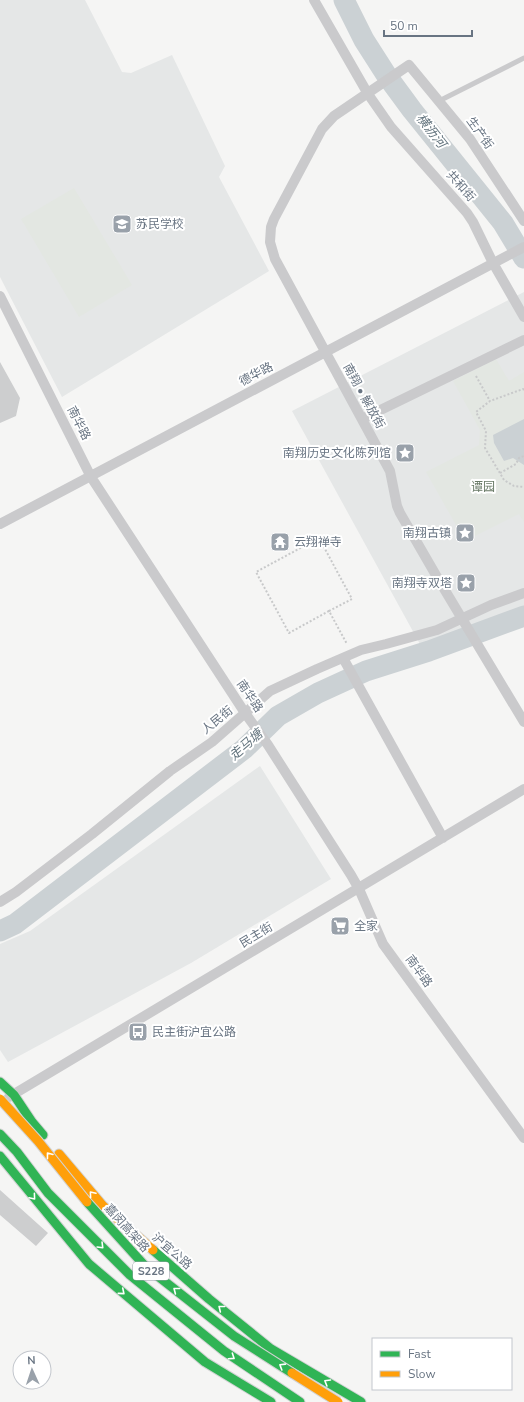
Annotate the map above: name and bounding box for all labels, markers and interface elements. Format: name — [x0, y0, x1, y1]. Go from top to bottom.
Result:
scale bar — [384, 12, 472, 38]
text: 50 m — [390, 18, 418, 34]
water label: 横沥河 — [412, 110, 452, 154]
street label: 生产街 — [463, 114, 497, 152]
street label: 共和街 — [443, 167, 479, 205]
school or university icon: 苏民学校 — [111, 213, 133, 235]
place label: 苏民学校 — [136, 216, 184, 232]
street label: 德华路 — [236, 358, 276, 390]
street label: 南翔 • 解放街 — [339, 360, 389, 432]
street label: 南华路 — [64, 403, 94, 443]
place icon: 南翔历史文化陈列馆 — [394, 442, 416, 464]
place label: 南翔历史文化陈列馆 — [283, 445, 391, 461]
park label: 谭园 — [471, 479, 495, 495]
place icon: 南翔古镇 — [454, 522, 476, 544]
place label: 南翔古镇 — [403, 525, 451, 541]
temple icon: 云翔禅寺 — [269, 531, 291, 553]
place label: 云翔禅寺 — [294, 534, 342, 550]
place icon: 南翔寺双塔 — [455, 572, 477, 594]
place label: 南翔寺双塔 — [392, 575, 452, 591]
street label: 南华路 — [233, 677, 267, 715]
street label: 人民街 — [198, 702, 236, 738]
water label: 走马塘 — [225, 724, 268, 765]
supermarket icon: 全家 — [329, 915, 351, 937]
place label: 全家 — [354, 918, 378, 934]
street label: 民主街 — [236, 919, 276, 951]
street label: 南华路 — [402, 952, 436, 990]
bus stop icon: 民主街沪宜公路 — [127, 1021, 149, 1043]
place label: 民主街沪宜公路 — [152, 1024, 236, 1040]
one-way arrow — [47, 1153, 54, 1160]
one-way arrow — [90, 1191, 97, 1198]
one-way arrow — [29, 1193, 36, 1200]
street label: 嘉闵高架路 — [101, 1200, 153, 1256]
street label: 沪宜公路 — [149, 1229, 195, 1273]
one-way arrow — [96, 1241, 104, 1249]
road number: S228 — [133, 1262, 169, 1280]
one-way arrow — [117, 1287, 125, 1295]
one-way arrow — [174, 1288, 181, 1295]
one-way arrow — [218, 1305, 225, 1312]
legend — [372, 1338, 512, 1390]
text: Fast — [408, 1346, 431, 1362]
north arrow — [12, 1350, 52, 1390]
one-way arrow — [228, 1352, 235, 1359]
text: N — [27, 1353, 36, 1368]
one-way arrow — [279, 1364, 286, 1371]
text: Slow — [408, 1366, 436, 1382]
one-way arrow — [324, 1379, 331, 1387]

